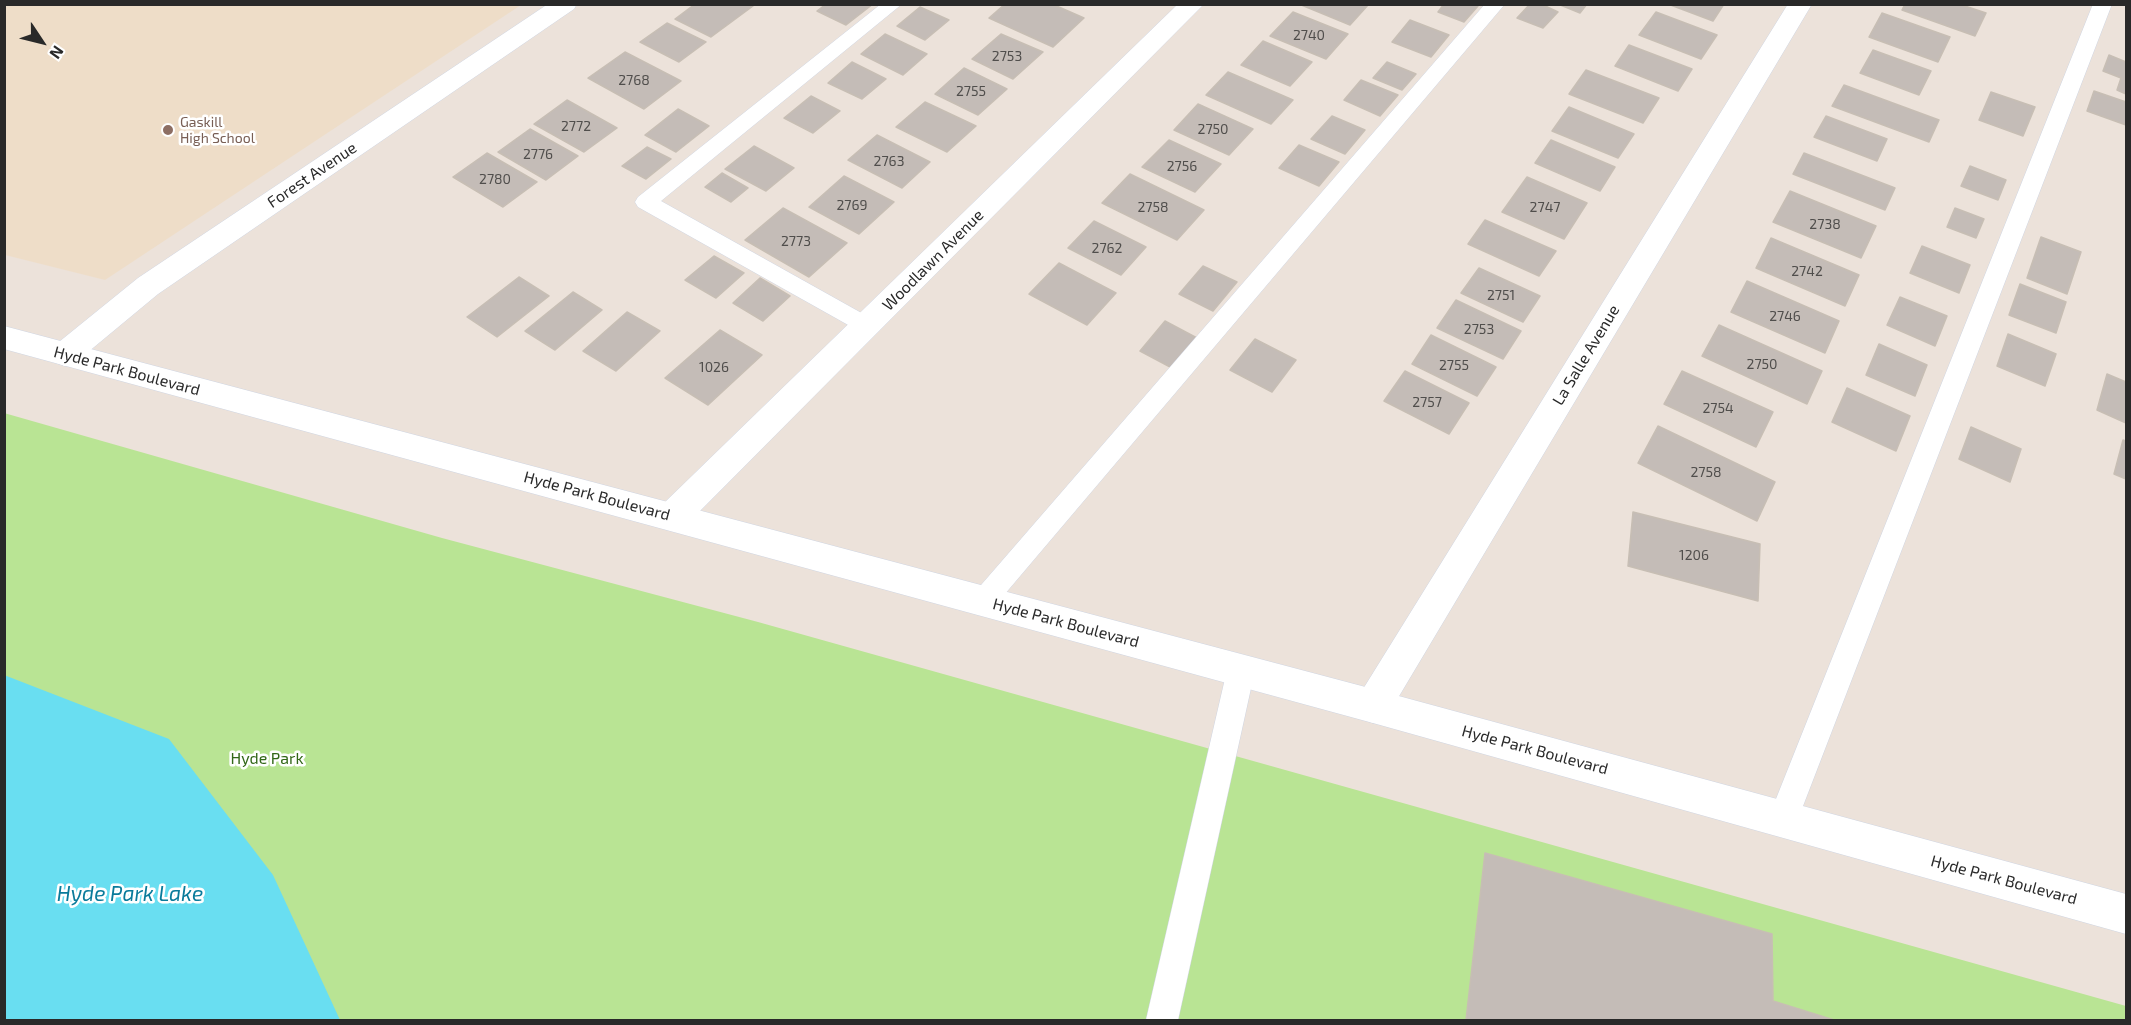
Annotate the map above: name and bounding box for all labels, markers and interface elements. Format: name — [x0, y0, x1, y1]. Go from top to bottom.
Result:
north arrow — [12, 12, 72, 72]
house number: 2740 — [1293, 27, 1325, 43]
text: N — [46, 42, 68, 63]
house number: 2753 — [992, 48, 1022, 64]
house number: 2768 — [618, 72, 650, 88]
house number: 2755 — [956, 83, 986, 99]
place label: Gaskill High School — [180, 114, 255, 146]
house number: 2772 — [561, 118, 591, 134]
house number: 2750 — [1198, 121, 1228, 137]
marker: Gaskill High School — [161, 123, 175, 137]
street label: Forest Avenue — [264, 138, 360, 212]
house number: 2776 — [523, 146, 553, 162]
house number: 2763 — [874, 153, 904, 169]
house number: 2756 — [1167, 158, 1197, 174]
house number: 2780 — [479, 171, 511, 187]
house number: 2769 — [836, 197, 868, 213]
house number: 2758 — [1137, 199, 1169, 215]
house number: 2747 — [1530, 199, 1560, 215]
street label: Woodlawn Avenue — [878, 205, 988, 315]
house number: 2738 — [1809, 216, 1841, 232]
house number: 2773 — [781, 233, 811, 249]
house number: 2762 — [1092, 240, 1122, 256]
house number: 2742 — [1791, 263, 1823, 279]
house number: 2751 — [1487, 287, 1515, 303]
street label: La Salle Avenue — [1549, 301, 1623, 409]
house number: 2746 — [1769, 308, 1801, 324]
house number: 2753 — [1464, 321, 1494, 337]
street label: Hyde Park Boulevard — [52, 342, 202, 400]
house number: 2750 — [1747, 356, 1777, 372]
house number: 2755 — [1439, 357, 1469, 373]
house number: 1026 — [699, 359, 729, 375]
house number: 2757 — [1412, 394, 1442, 410]
house number: 2754 — [1702, 400, 1734, 416]
house number: 2758 — [1690, 464, 1722, 480]
street label: Hyde Park Boulevard — [522, 467, 672, 525]
house number: 1206 — [1679, 547, 1709, 563]
street label: Hyde Park Boulevard — [991, 594, 1141, 652]
street label: Hyde Park Boulevard — [1460, 721, 1610, 779]
park label: Hyde Park — [230, 749, 304, 769]
street label: Hyde Park Boulevard — [1929, 851, 2079, 909]
water label: Hyde Park Lake — [57, 881, 203, 907]

